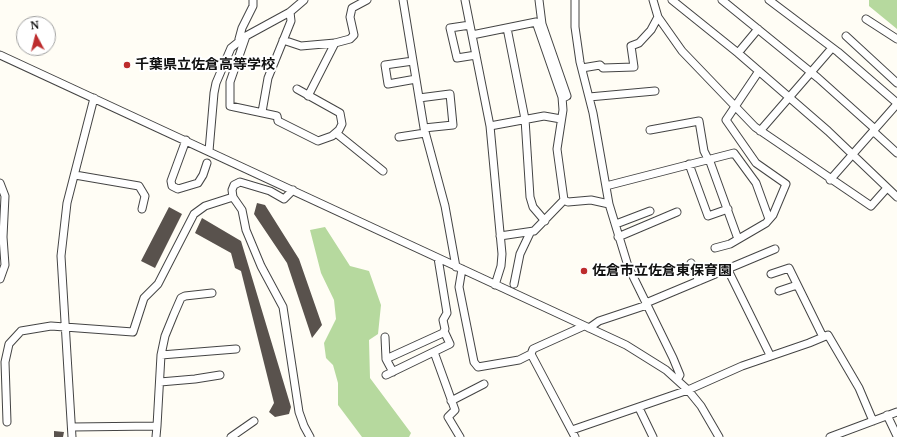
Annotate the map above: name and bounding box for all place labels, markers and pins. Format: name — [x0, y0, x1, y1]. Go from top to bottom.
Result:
place label: 千葉県立佐倉高等学校 — [135, 57, 275, 73]
marker: 千葉県立佐倉高等学校 — [122, 60, 132, 70]
place label: 佐倉市立佐倉東保育園 — [592, 263, 732, 279]
marker: 佐倉市立佐倉東保育園 — [579, 266, 589, 276]

